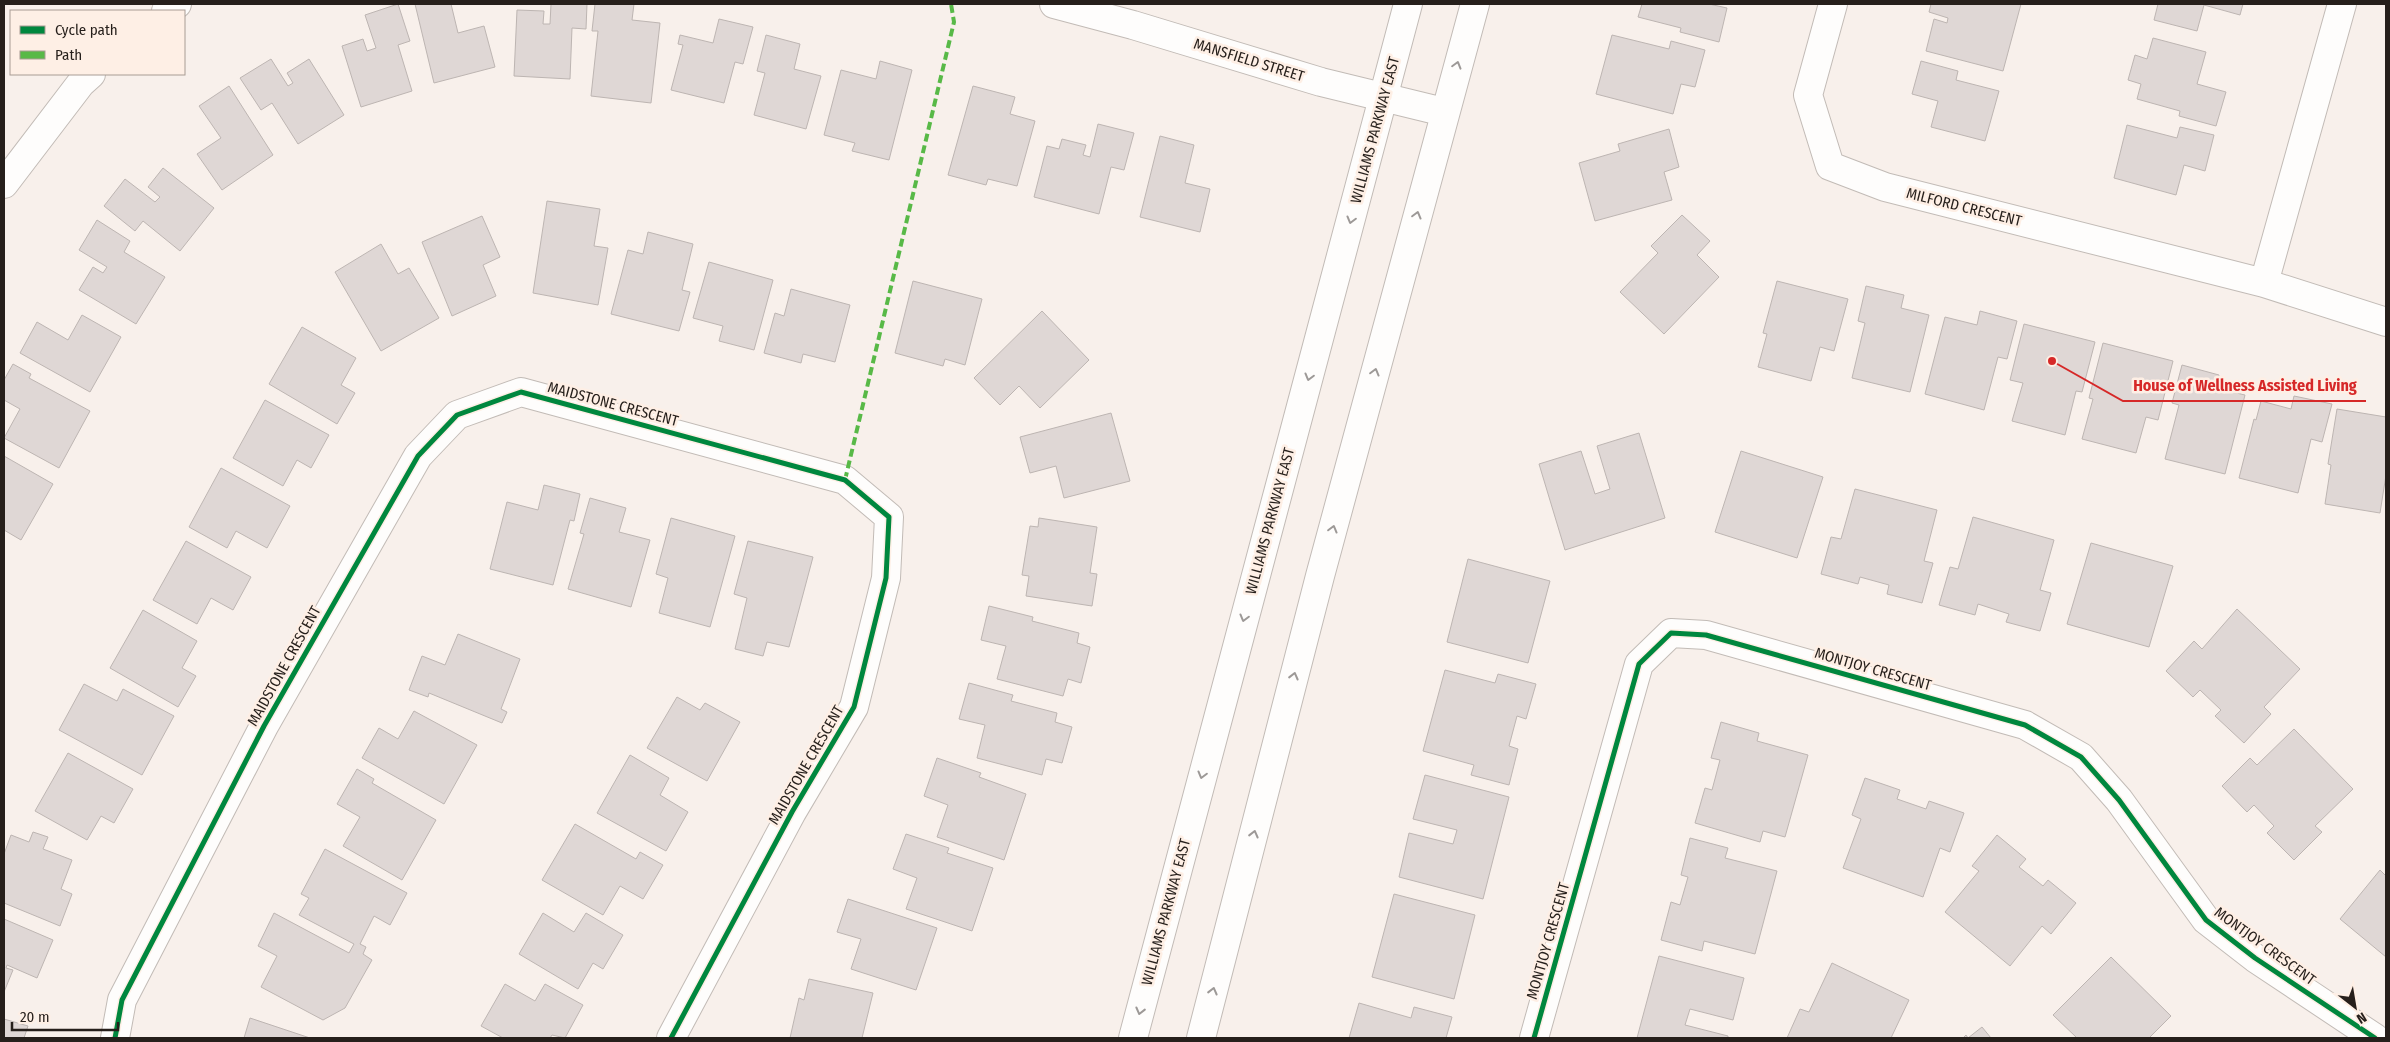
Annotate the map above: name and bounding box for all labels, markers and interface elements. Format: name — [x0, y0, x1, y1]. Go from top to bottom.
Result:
legend — [10, 10, 185, 75]
text: Cycle path — [55, 21, 118, 39]
street label: MANSFIELD STREET — [1191, 35, 1307, 85]
text: Path — [55, 46, 82, 64]
street label: WILLIAMS PARKWAY EAST — [1347, 55, 1403, 205]
one-way arrow — [1452, 62, 1462, 70]
street label: MILFORD CRESCENT — [1904, 184, 2024, 230]
one-way arrow — [1411, 212, 1421, 220]
one-way arrow — [1346, 215, 1356, 223]
one-way arrow — [1369, 369, 1379, 377]
callout: House of Wellness Assisted Living — [2123, 370, 2366, 401]
one-way arrow — [1304, 372, 1314, 380]
text: House of Wellness Assisted Living — [2133, 376, 2357, 395]
street label: MAIDSTONE CRESCENT — [546, 378, 680, 430]
street label: WILLIAMS PARKWAY EAST — [1242, 446, 1298, 596]
one-way arrow — [1327, 526, 1337, 534]
street label: MAIDSTONE CRESCENT — [243, 603, 325, 729]
one-way arrow — [1239, 614, 1250, 623]
street label: MONTJOY CRESCENT — [1813, 644, 1934, 694]
one-way arrow — [1288, 672, 1299, 681]
street label: MAIDSTONE CRESCENT — [765, 702, 847, 828]
one-way arrow — [1197, 771, 1208, 780]
one-way arrow — [1248, 829, 1259, 838]
street label: WILLIAMS PARKWAY EAST — [1138, 837, 1194, 987]
street label: MONTJOY CRESCENT — [1523, 880, 1573, 1001]
street label: MONTJOY CRESCENT — [2211, 903, 2319, 989]
north arrow — [2330, 982, 2380, 1032]
one-way arrow — [1207, 987, 1218, 996]
scale bar — [12, 1000, 119, 1032]
one-way arrow — [1135, 1007, 1146, 1016]
text: 20 m — [20, 1008, 50, 1026]
text: N — [2353, 1008, 2369, 1027]

